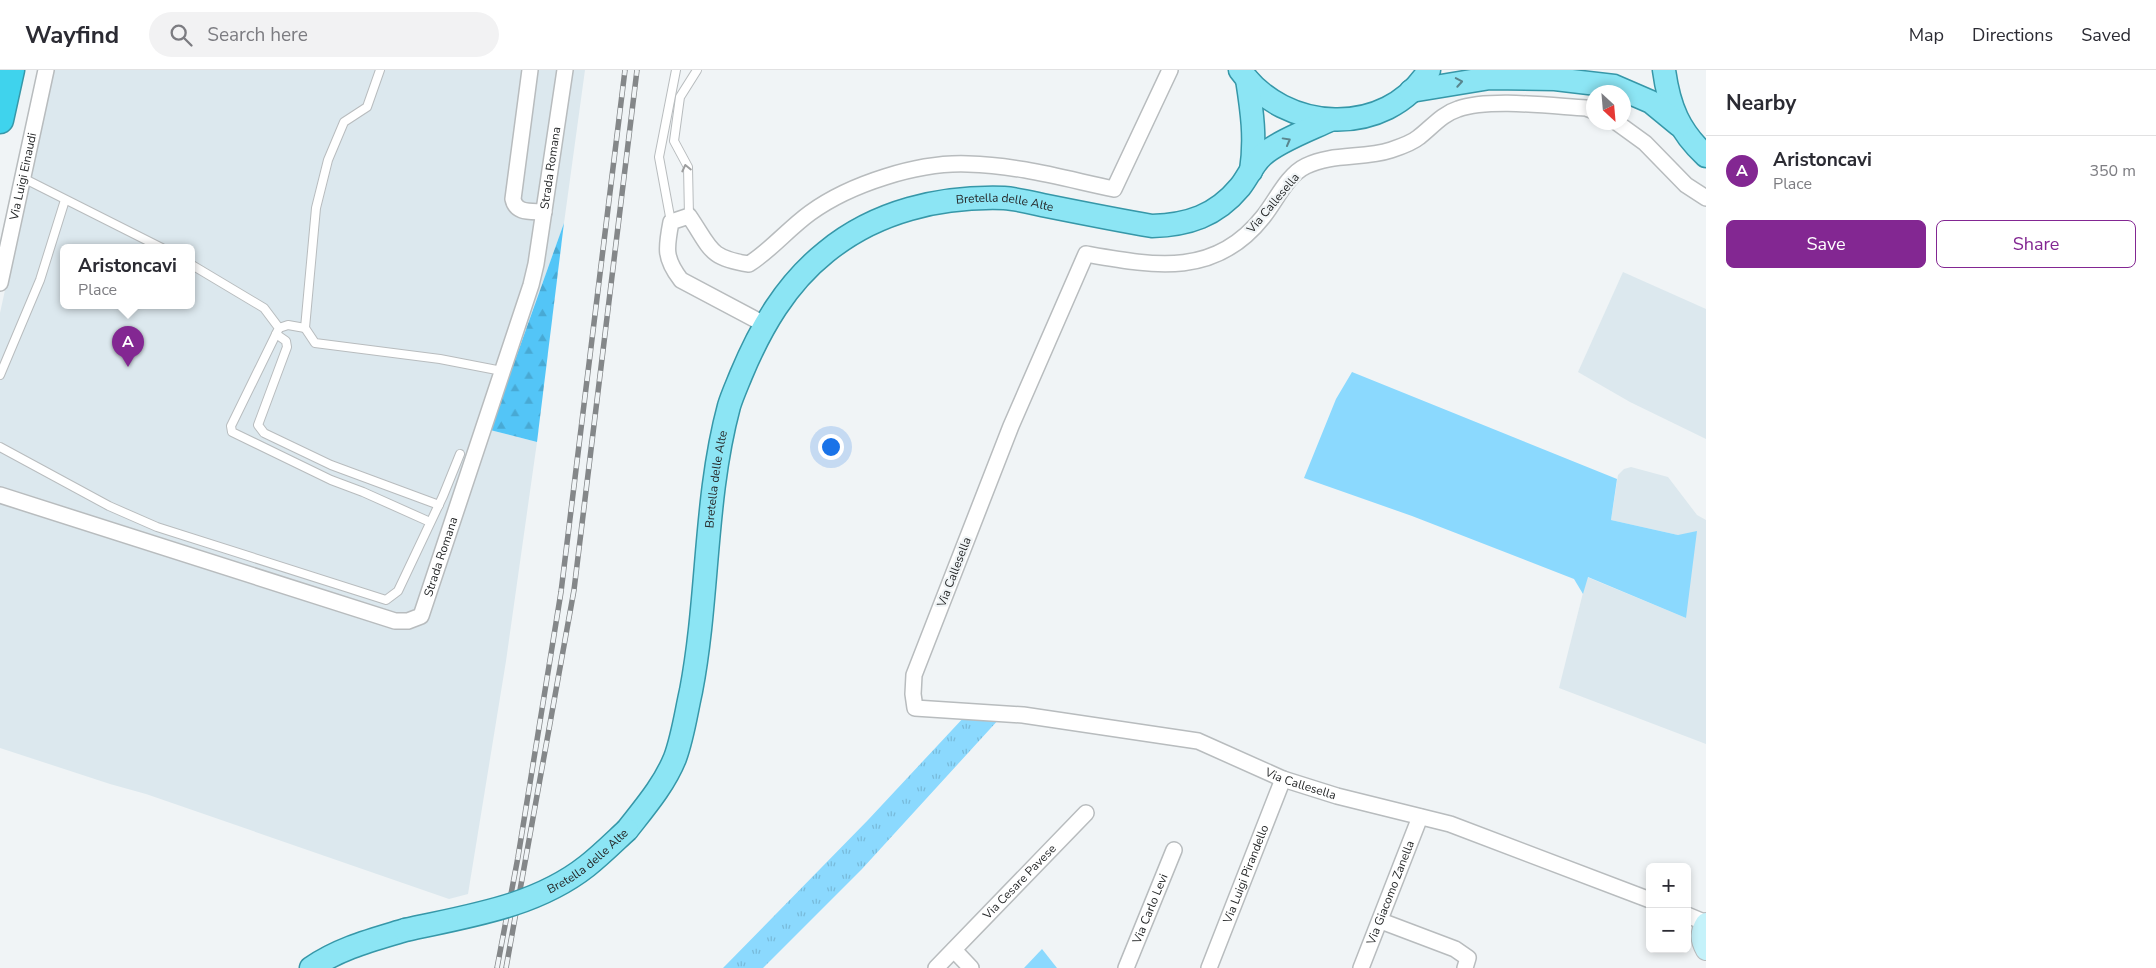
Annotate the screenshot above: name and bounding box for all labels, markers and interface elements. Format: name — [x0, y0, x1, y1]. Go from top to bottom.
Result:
search box — [149, 12, 499, 57]
text: Wayfind — [25, 19, 119, 51]
icon: search — [167, 21, 195, 49]
text: Search here — [207, 22, 308, 48]
text: Map — [1909, 23, 1944, 47]
text: Directions — [1972, 23, 2053, 47]
text: Saved — [2081, 23, 2131, 47]
one-way arrow — [1454, 78, 1463, 88]
north arrow — [1586, 85, 1631, 130]
text: Nearby — [1726, 89, 1796, 117]
street label: Strada Romana — [536, 126, 564, 210]
street label: Via Luigi Einaudi — [6, 131, 40, 223]
one-way arrow — [1281, 137, 1290, 147]
text: Aristoncavi — [1773, 147, 1872, 173]
text: A — [1736, 160, 1748, 182]
text: 350 m — [2089, 160, 2136, 182]
one-way arrow — [681, 164, 692, 172]
street label: Via Callesella — [1243, 170, 1303, 237]
text: Place — [1773, 173, 1812, 195]
street label: Bretella delle Alte — [955, 190, 1055, 215]
button: Save — [1726, 220, 1926, 268]
button: Share — [1936, 220, 2136, 268]
popup — [60, 244, 195, 309]
text: Aristoncavi — [78, 253, 177, 279]
text: Place — [78, 279, 117, 301]
pin: A — [112, 326, 144, 367]
street label: Bretella delle Alte — [701, 429, 731, 529]
your location — [818, 434, 844, 460]
street label: Strada Romana — [420, 515, 461, 599]
street label: Via Callesella — [933, 535, 975, 610]
street label: Via Callesella — [1262, 764, 1338, 803]
street label: Via Luigi Pirandello — [1219, 822, 1272, 926]
street label: Bretella delle Alte — [544, 825, 632, 897]
street label: Via Giacomo Zanella — [1363, 838, 1418, 948]
street label: Via Cesare Pavese — [979, 841, 1060, 924]
map controls — [1646, 863, 1691, 953]
button: + — [1646, 863, 1691, 908]
street label: Via Carlo Levi — [1128, 871, 1171, 947]
button: − — [1646, 908, 1691, 953]

